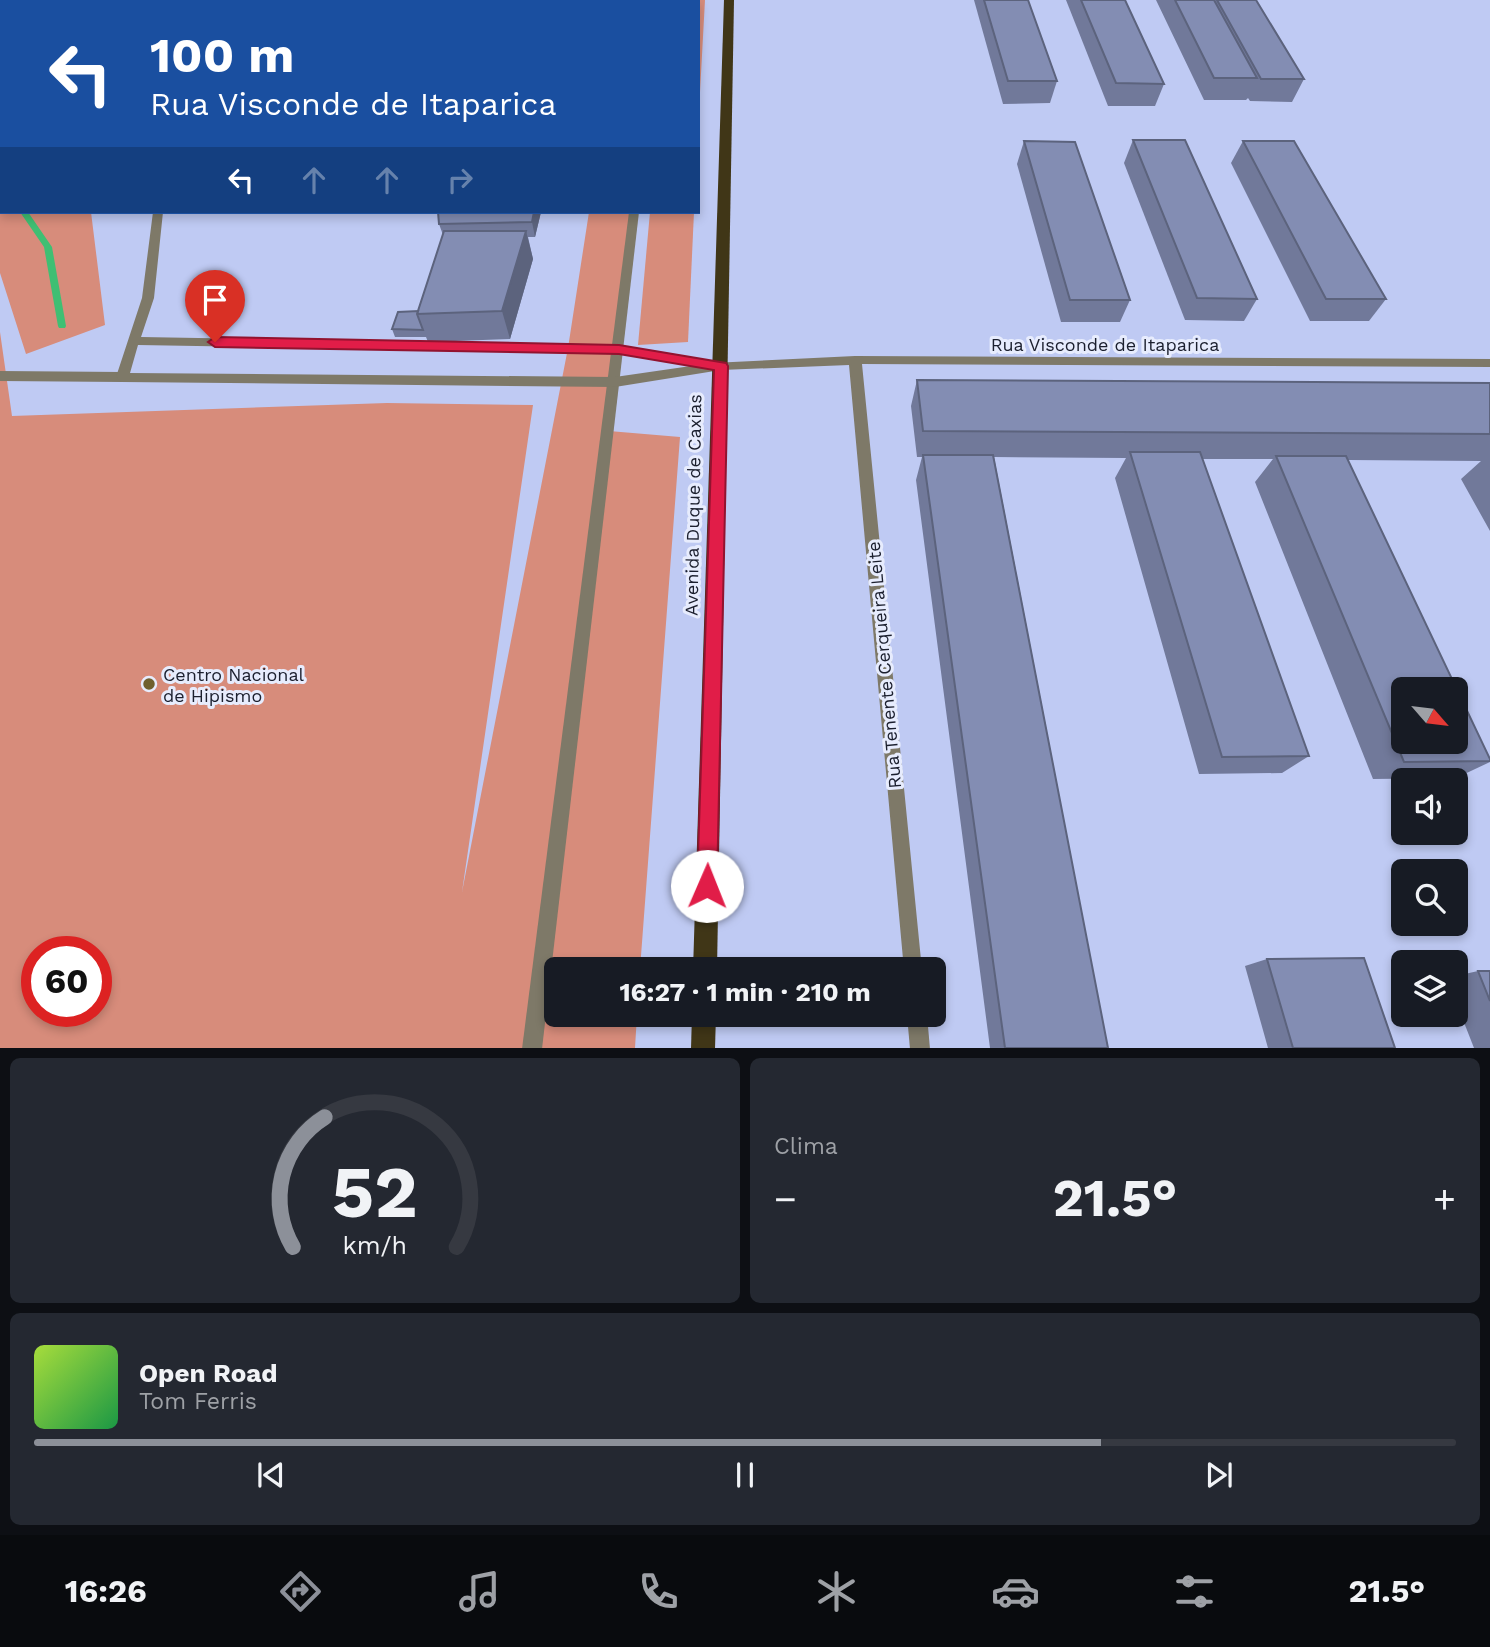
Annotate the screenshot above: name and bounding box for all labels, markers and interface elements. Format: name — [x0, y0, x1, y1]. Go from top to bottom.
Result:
text: 100 m — [150, 26, 294, 84]
icon: left — [35, 28, 126, 119]
text: Rua Visconde de Itaparica — [150, 85, 557, 123]
icon: left — [222, 161, 260, 199]
icon: ahead — [295, 161, 333, 199]
icon: ahead — [368, 161, 406, 199]
icon: right — [441, 161, 479, 199]
pin — [185, 270, 245, 342]
icon: arrive — [196, 281, 234, 319]
street label: Rua Visconde de Itaparica — [991, 334, 1219, 355]
street label: Avenida Duque de Caxias — [681, 394, 705, 616]
street label: Rua Tenente Cerqueira Leite — [863, 540, 905, 790]
place label: Centro Nacional de Hipismo — [163, 664, 305, 706]
marker: Centro Nacional de Hipismo — [141, 676, 157, 692]
north arrow — [1391, 677, 1468, 754]
map controls — [1391, 677, 1468, 1027]
button: sound — [1391, 768, 1468, 845]
position arrow — [670, 849, 744, 923]
button: search — [1391, 859, 1468, 936]
speed limit sign: 60 — [21, 936, 112, 1027]
button: layers — [1391, 950, 1468, 1027]
text: 16:27 · 1 min · 210 m — [619, 977, 871, 1007]
text: Clima — [774, 1133, 838, 1160]
text: 52 — [332, 1149, 418, 1235]
text: 21.5° — [1053, 1168, 1177, 1229]
text: − — [774, 1177, 797, 1221]
text: + — [1433, 1177, 1456, 1221]
text: km/h — [343, 1230, 407, 1259]
text: Open Road — [139, 1358, 277, 1388]
text: Tom Ferris — [139, 1388, 257, 1415]
icon: previous — [252, 1456, 290, 1494]
icon: pause — [726, 1456, 764, 1494]
icon: next — [1200, 1456, 1238, 1494]
icon: directions — [276, 1567, 325, 1616]
icon: music — [455, 1567, 504, 1616]
icon: phone — [634, 1567, 683, 1616]
icon: climate — [812, 1567, 861, 1616]
icon: car — [991, 1567, 1040, 1616]
icon: filters — [1170, 1567, 1219, 1616]
text: 16:26 — [65, 1572, 147, 1610]
text: 21.5° — [1348, 1572, 1425, 1610]

